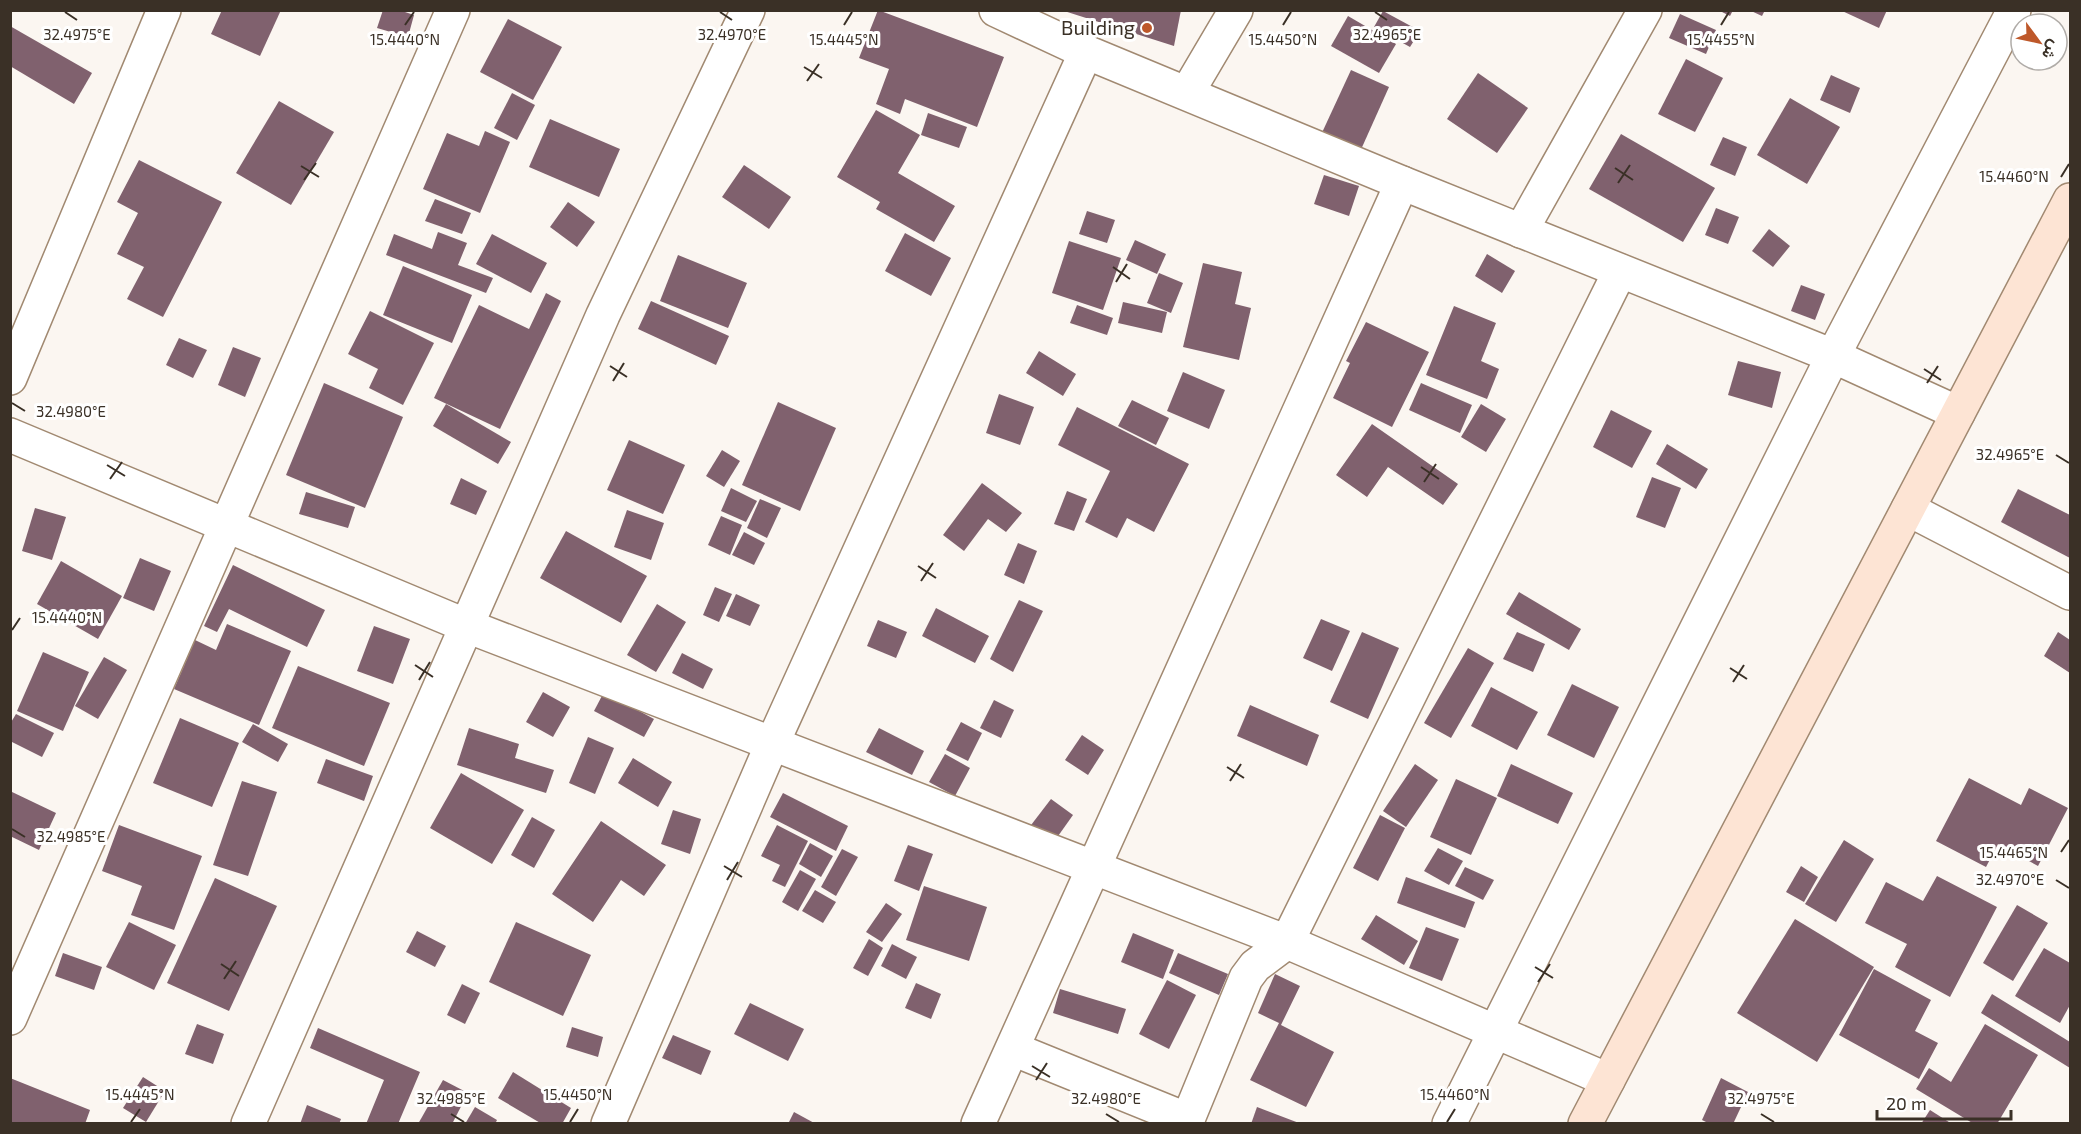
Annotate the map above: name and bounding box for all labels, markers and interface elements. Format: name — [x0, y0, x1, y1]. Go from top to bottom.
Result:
north arrow — [2009, 12, 2069, 72]
place label: Building — [1061, 15, 1135, 39]
marker: Building — [1140, 21, 1154, 35]
text: 32.4975°E — [43, 25, 111, 43]
text: 32.4970°E — [698, 25, 766, 43]
text: 32.4965°E — [1353, 25, 1421, 43]
text: 15.4440°N — [370, 30, 440, 48]
text: 15.4445°N — [809, 30, 879, 48]
text: 15.4450°N — [1249, 30, 1317, 48]
text: 15.4455°N — [1687, 30, 1755, 48]
text: ش — [2038, 37, 2065, 64]
text: 15.4460°N — [1979, 167, 2049, 185]
text: 32.4980°E — [36, 402, 106, 420]
text: 32.4965°E — [1976, 445, 2044, 463]
text: 15.4440°N — [32, 608, 102, 626]
text: 32.4985°E — [37, 827, 105, 845]
text: 15.4465°N — [1980, 843, 2048, 861]
text: 32.4970°E — [1976, 870, 2044, 888]
scale bar — [1877, 1083, 2010, 1121]
text: 15.4445°N — [105, 1085, 175, 1103]
text: 15.4450°N — [544, 1085, 612, 1103]
text: 15.4460°N — [1420, 1085, 1490, 1103]
text: 32.4985°E — [417, 1089, 485, 1107]
text: 32.4980°E — [1071, 1089, 1141, 1107]
text: 32.4975°E — [1727, 1089, 1795, 1107]
text: 20 m — [1886, 1092, 1927, 1114]

